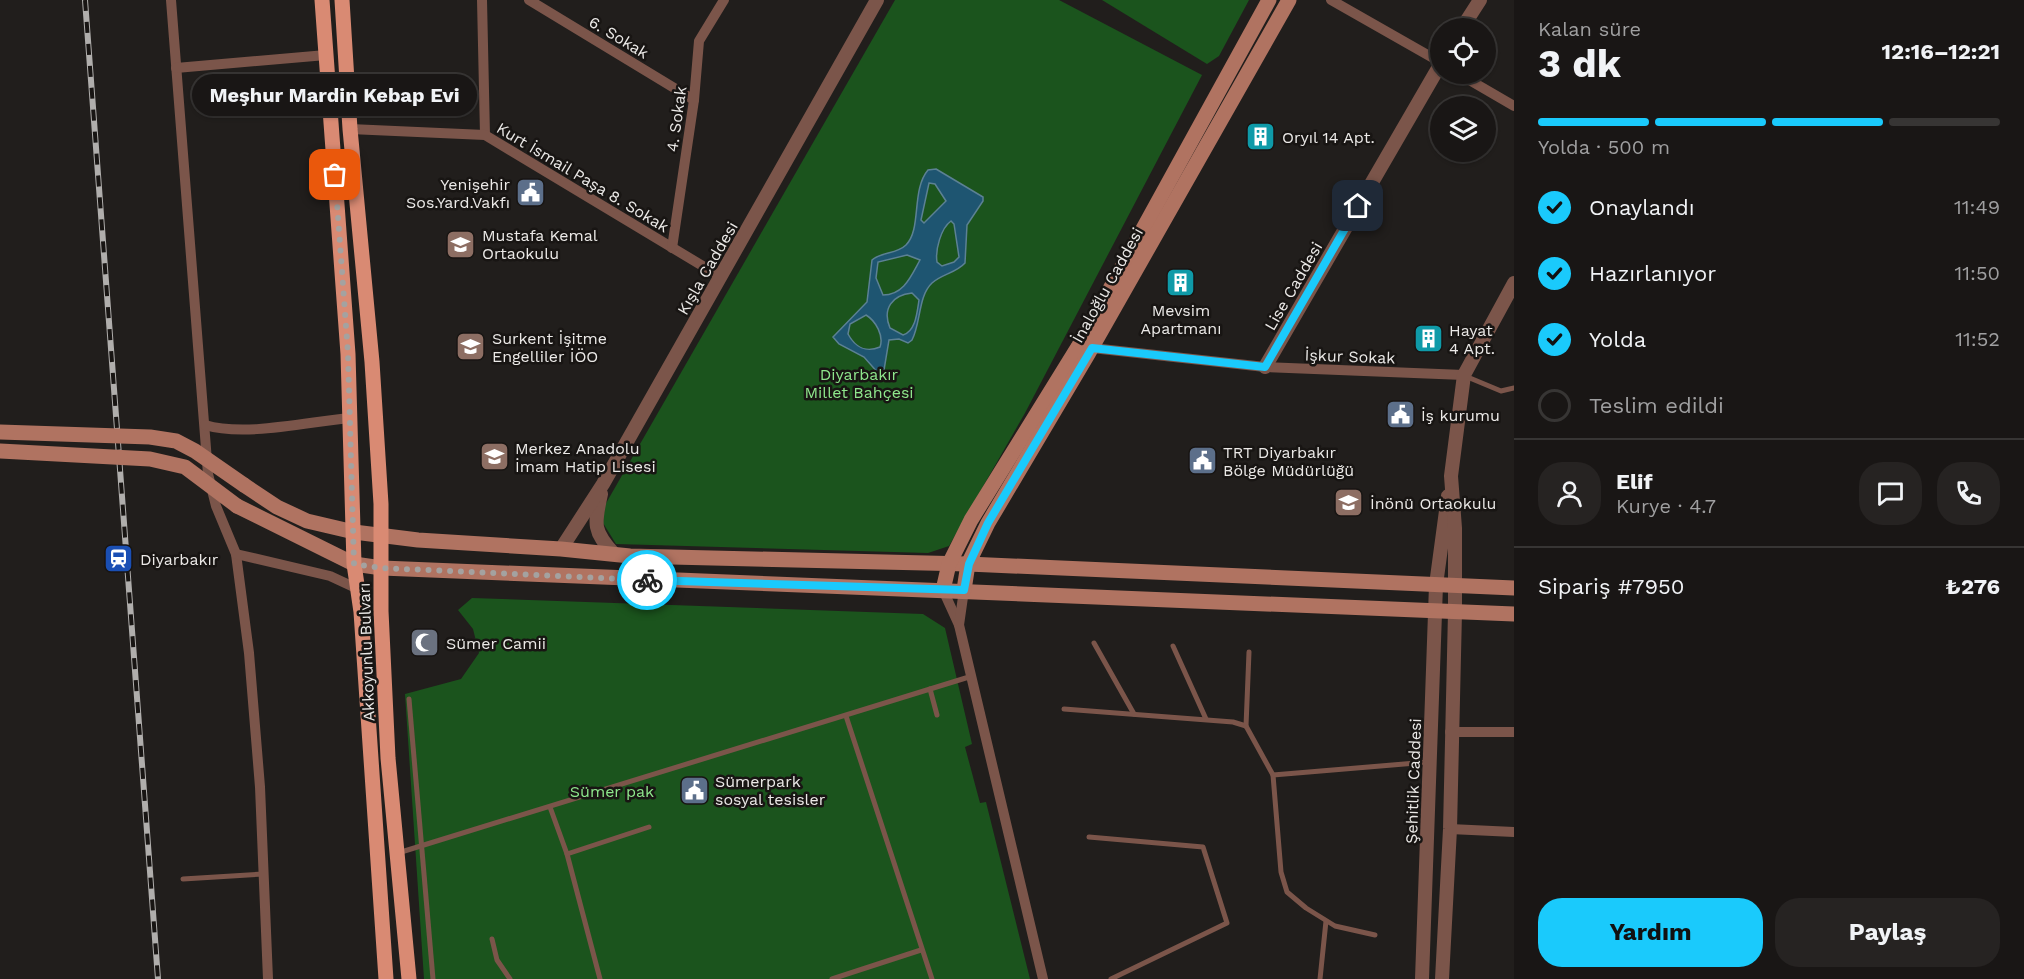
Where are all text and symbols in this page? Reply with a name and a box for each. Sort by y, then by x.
street label: 6. Sokak [585,12,652,63]
text: Kalan süre [1538,17,1641,41]
map controls [1430,18,1496,162]
button: locate [1430,18,1496,84]
text: 12:16–12:21 [1882,39,2000,64]
text: 3 dk [1538,41,1621,86]
callout: Meşhur Mardin Kebap Evi [192,73,478,115]
text: Meşhur Mardin Kebap Evi [209,83,460,107]
street label: 4. Sokak [662,85,691,153]
button: layers [1430,96,1496,162]
street label: Kurt İsmail Paşa 8. Sokak [493,118,672,236]
building icon: Oryıl 14 Apt. [1245,121,1277,153]
place label: Oryıl 14 Apt. [1282,128,1375,147]
text: Yolda · 500 m [1538,135,1670,159]
pin [309,149,360,200]
icon: bag [318,158,351,191]
place label: Yenişehir Sos.Yard.Vakfı [406,175,510,212]
public building icon: Yenişehir Sos.Yard.Vakfı [515,177,547,209]
pin [1332,180,1383,231]
icon: home [1341,189,1374,222]
icon: check [1538,191,1571,224]
text: Onaylandı [1589,195,1695,220]
text: 11:49 [1954,195,2000,219]
street label: Kışla Caddesi [673,218,742,318]
street label: İnaloğlu Caddesi [1068,224,1147,346]
place label: Mustafa Kemal Ortaokulu [482,226,598,263]
school or university icon: Mustafa Kemal Ortaokulu [445,228,477,260]
street label: Lise Caddesi [1260,239,1326,334]
icon: check [1538,257,1571,290]
text: Hazırlanıyor [1589,261,1716,286]
text: 11:50 [1954,261,2000,285]
building icon: Mevsim Apartmanı [1165,266,1197,298]
place label: Mevsim Apartmanı [1141,301,1221,338]
place label: Hayat 4 Apt. [1449,321,1495,358]
building icon: Hayat 4 Apt. [1412,323,1444,355]
icon: check [1538,323,1571,356]
text: Yolda [1589,327,1646,352]
text: 11:52 [1955,327,2000,351]
place label: Surkent İşitme Engelliler İÖO [492,329,607,366]
school or university icon: Surkent İşitme Engelliler İÖO [455,331,487,363]
street label: İşkur Sokak [1304,345,1396,368]
park label: Diyarbakır Millet Bahçesi [804,365,914,402]
text: Teslim edildi [1589,393,1724,418]
public building icon: İş kurumu [1384,399,1416,431]
place label: İş kurumu [1421,406,1500,425]
place label: Merkez Anadolu İmam Hatip Lisesi [515,439,656,476]
school or university icon: Merkez Anadolu İmam Hatip Lisesi [478,441,510,473]
place label: TRT Diyarbakır Bölge Müdürlüğü [1223,443,1354,480]
public building icon: TRT Diyarbakır Bölge Müdürlüğü [1186,445,1218,477]
button: person [1538,462,1601,525]
button: chat [1859,462,1922,525]
button: phone [1937,462,2000,525]
text: Elif [1616,469,1653,494]
school or university icon: İnönü Ortaokulu [1333,487,1365,519]
place label: İnönü Ortaokulu [1370,494,1496,513]
text: Kurye · 4.7 [1616,494,1716,518]
station icon: Diyarbakır [103,543,135,575]
place label: Diyarbakır [140,550,219,569]
courier [617,550,677,610]
icon: bike [631,564,664,597]
text: Sipariş #7950 [1538,574,1684,599]
text: ₺276 [1945,574,2000,599]
street label: Akkoyunlu Bulvarı [355,582,378,722]
mosque icon: Sümer Camii [409,627,441,659]
place label: Sümer Camii [446,634,546,653]
street label: Şehitlik Caddesi [1402,718,1425,844]
place label: Sümerpark sosyal tesisler [715,772,826,809]
public building icon: Sümerpark sosyal tesisler [678,774,710,806]
park label: Sümer pak [570,782,654,801]
button: Yardım [1538,898,1763,967]
button: Paylaş [1775,898,2000,967]

